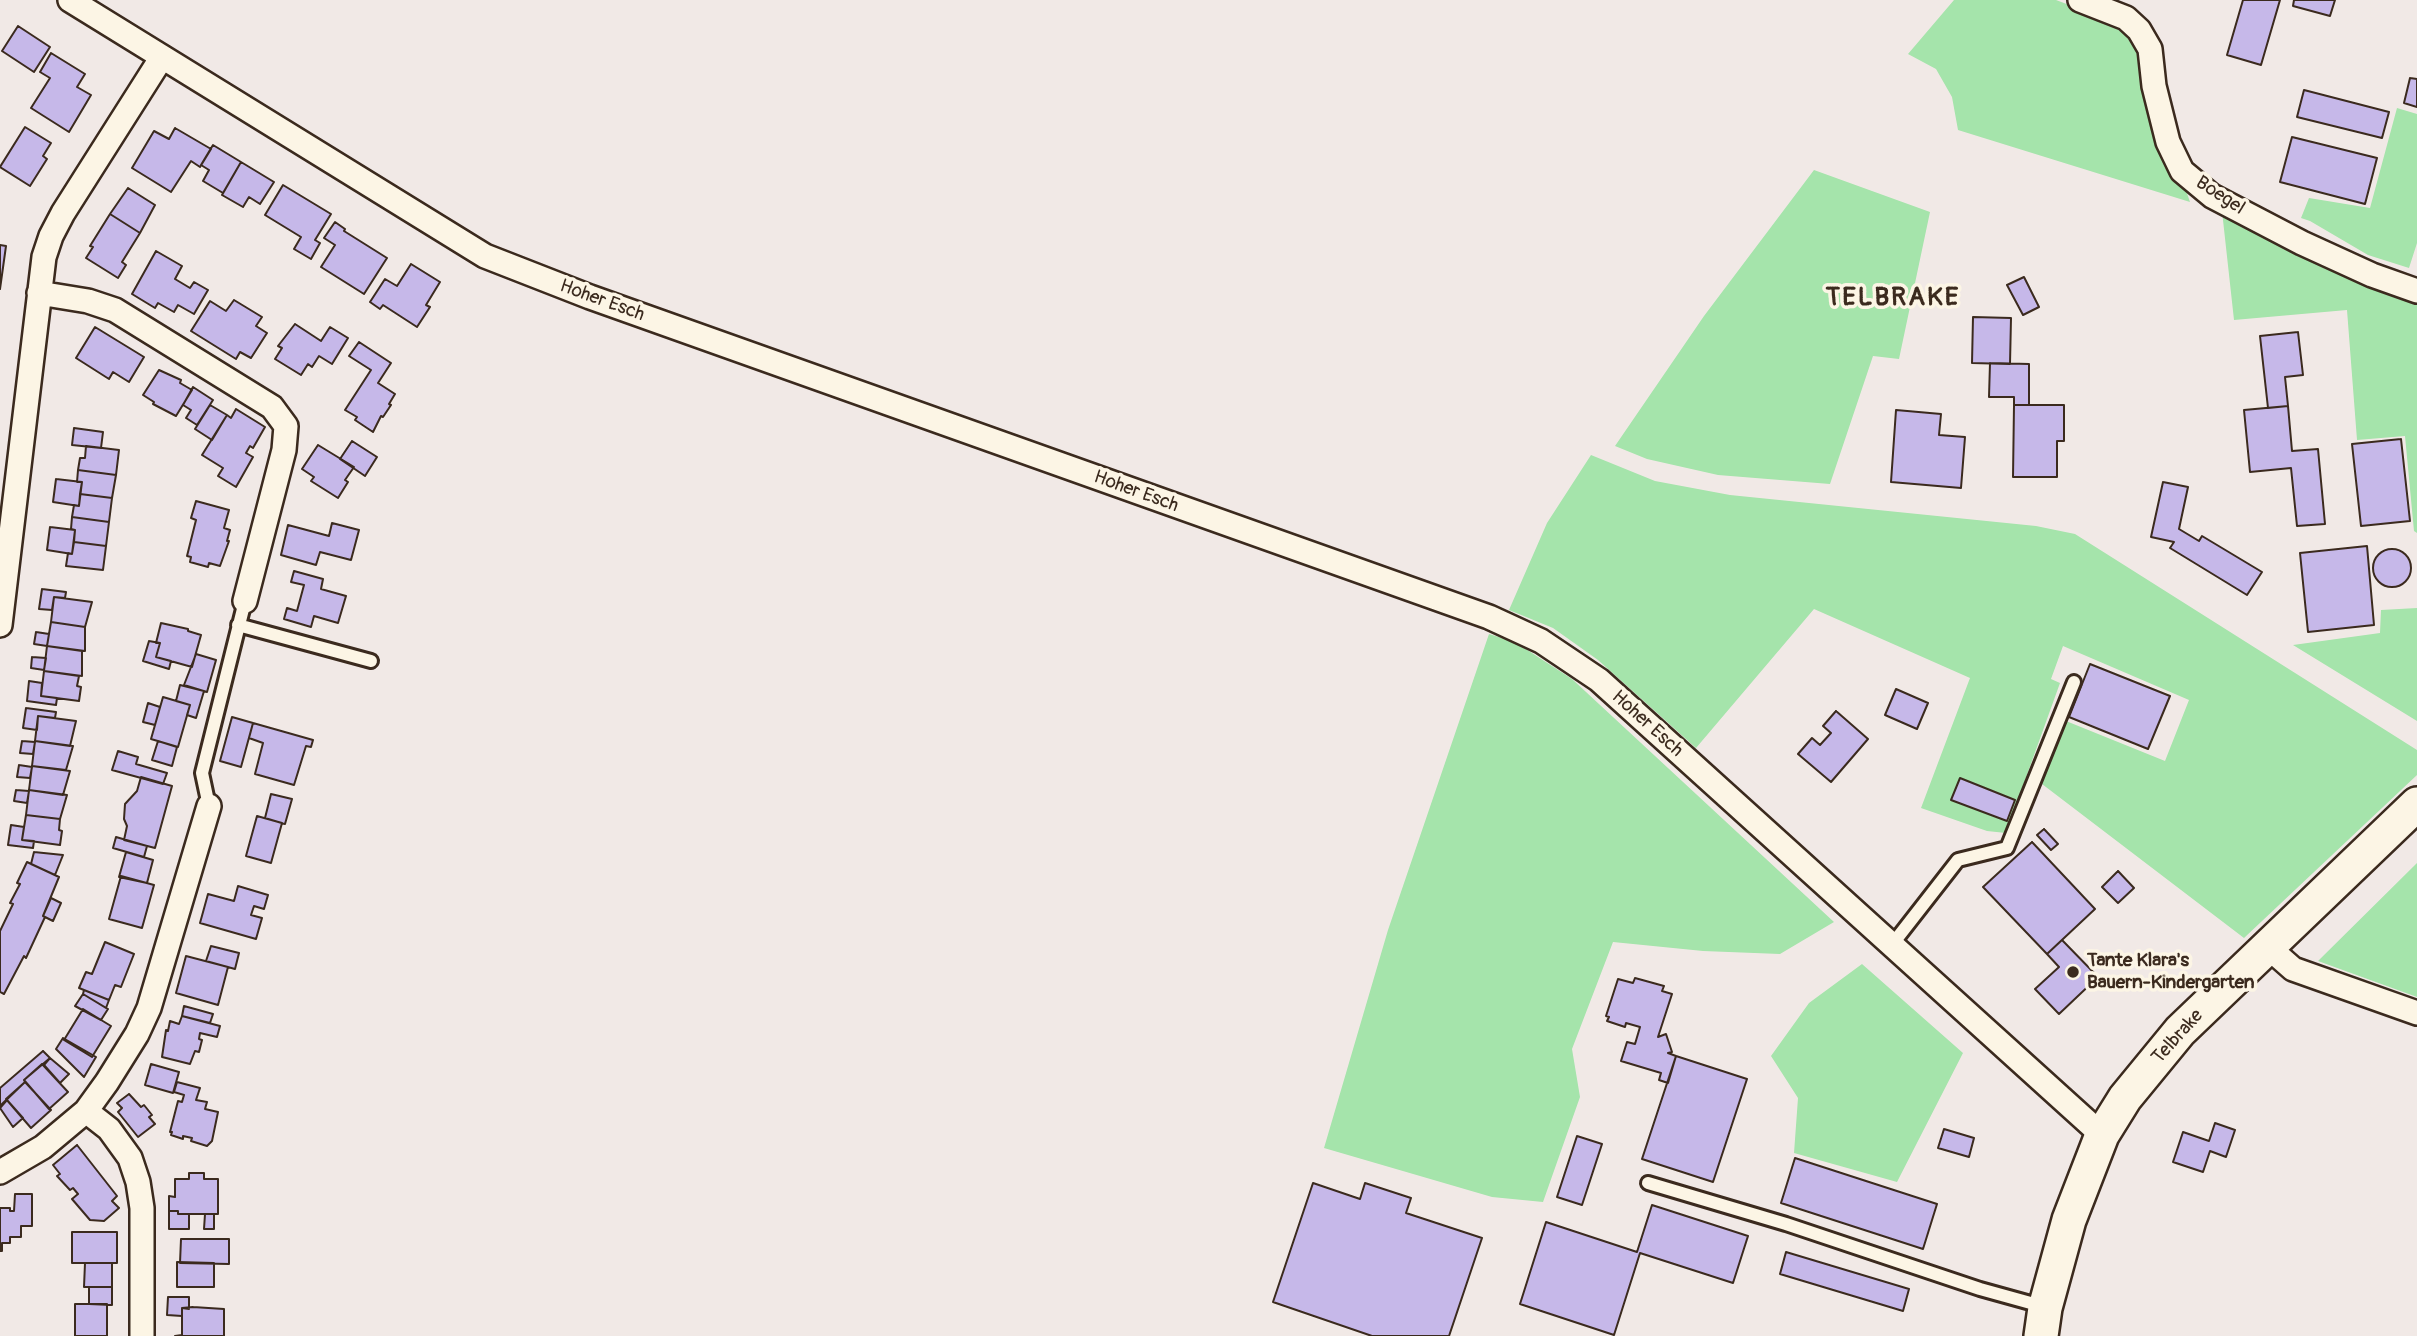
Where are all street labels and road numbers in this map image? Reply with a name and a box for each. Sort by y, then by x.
street label: Boegel [2191,172,2249,220]
street label: Hoher Esch [557,275,647,327]
street label: Hoher Esch [1091,466,1181,518]
street label: Hoher Esch [1607,686,1687,762]
street label: Telbrake [2148,1005,2208,1069]

